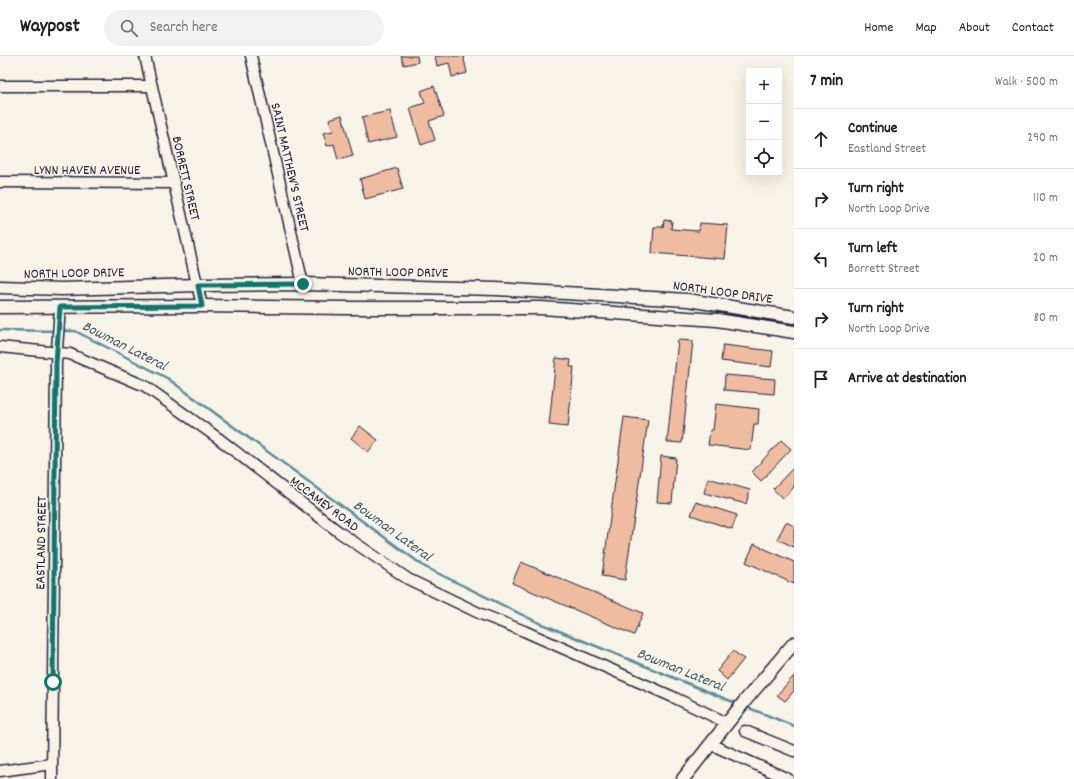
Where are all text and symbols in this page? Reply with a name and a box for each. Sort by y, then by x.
search box [104,10,384,46]
text: Waypost [20,14,80,41]
icon: search [118,17,140,39]
text: Search here [150,17,218,39]
text: Home [864,18,893,38]
text: Map [915,18,937,38]
text: About [959,18,990,38]
text: Contact [1012,18,1054,38]
map controls [746,68,782,176]
button: + [746,68,782,104]
text: 7 min [810,70,843,94]
text: Walk · 500 m [995,73,1058,92]
street label: SAINT MATTHEW'S STREET [265,101,314,234]
button: − [746,104,782,140]
text: Continue [848,118,897,140]
icon: ahead [810,128,832,150]
text: 290 m [1027,129,1058,148]
street label: BORRETT STREET [166,134,205,223]
button: locate [746,140,782,176]
text: Eastland Street [848,140,926,159]
street label: LYNN HAVEN AVENUE [34,161,141,181]
text: Turn right [848,178,904,200]
icon: right [810,188,832,210]
text: 110 m [1033,189,1058,208]
text: North Loop Drive [848,200,930,219]
text: Turn left [848,238,897,260]
icon: left [810,248,832,270]
text: 20 m [1033,249,1058,268]
text: Borrett Street [848,260,919,279]
street label: NORTH LOOP DRIVE [348,262,449,284]
street label: NORTH LOOP DRIVE [24,263,125,285]
route end [294,275,312,293]
street label: NORTH LOOP DRIVE [672,276,775,310]
text: Turn right [848,298,904,320]
icon: right [810,308,832,330]
text: 80 m [1034,309,1058,328]
water label: Bowman Lateral [78,316,172,378]
text: North Loop Drive [848,320,930,339]
icon: arrive [810,368,832,390]
text: Arrive at destination [848,368,966,390]
street label: MCCAMEY ROAD [285,472,363,537]
water label: Bowman Lateral [348,495,437,569]
street label: EASTLAND STREET [31,496,53,590]
water label: Bowman Lateral [633,643,729,699]
route start [44,673,62,691]

